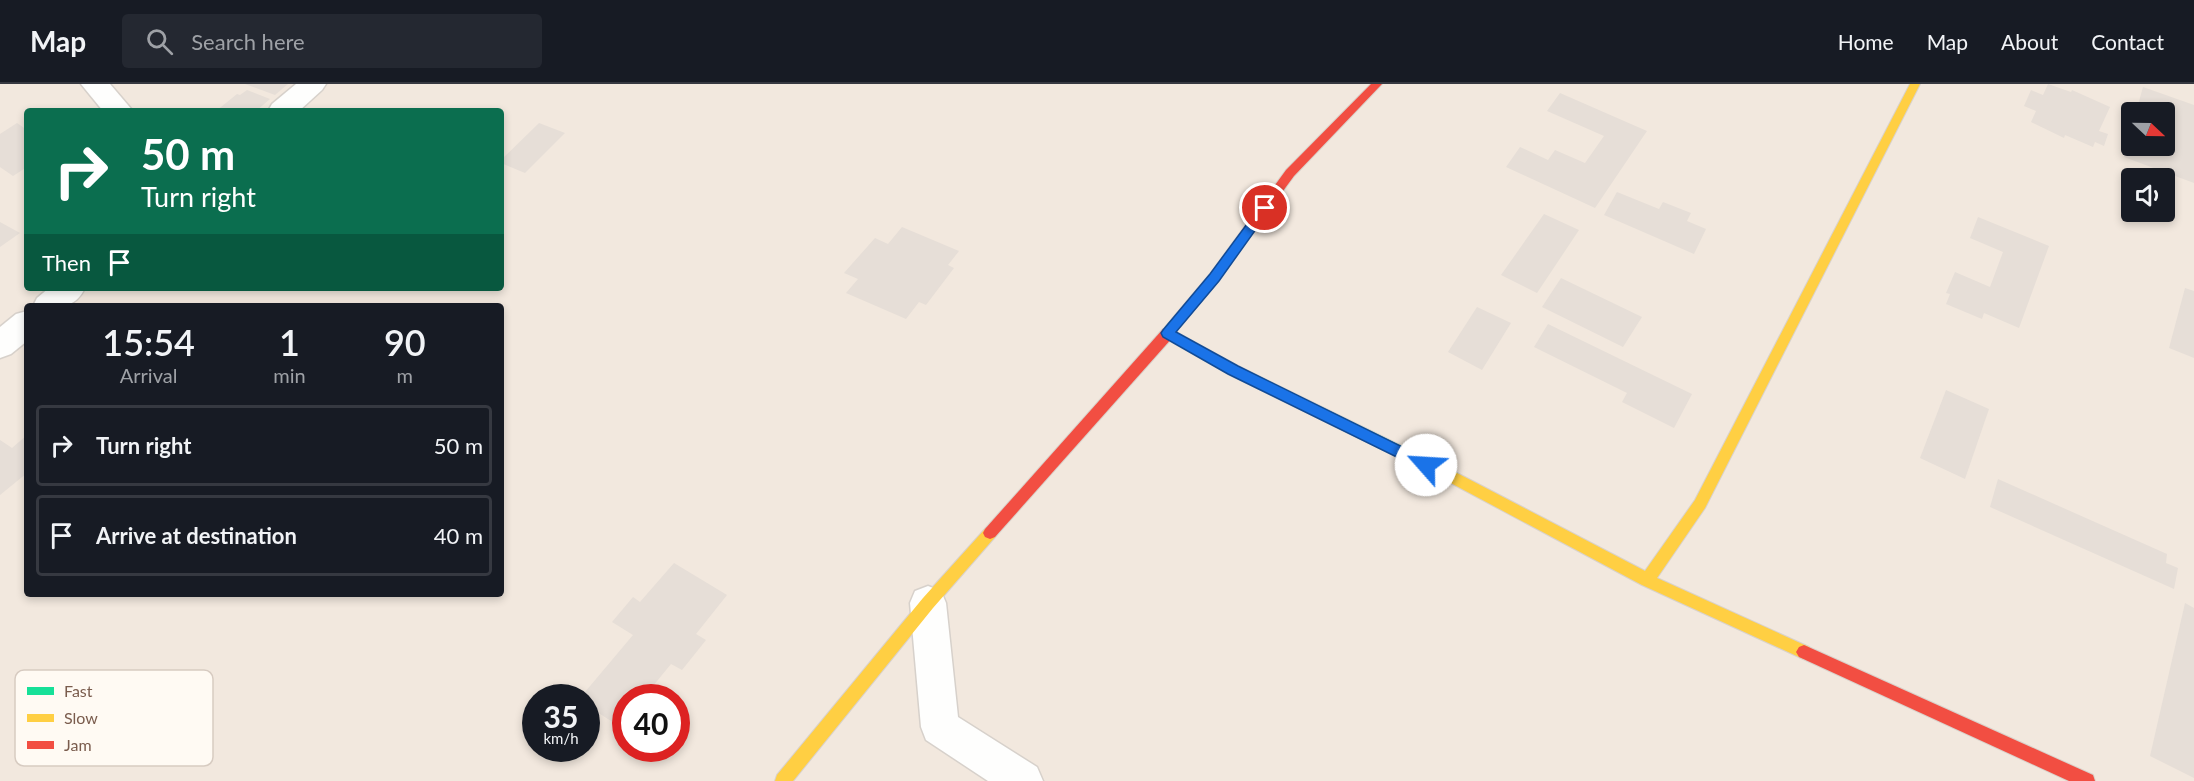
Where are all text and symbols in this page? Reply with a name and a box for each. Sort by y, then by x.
search box [122,14,542,68]
text: Map [30,24,86,58]
icon: search [143,25,176,58]
text: Search here [191,28,305,55]
text: Home [1838,29,1894,54]
text: Map [1927,29,1968,54]
text: About [2001,29,2058,54]
text: Contact [2091,29,2164,54]
north arrow [2121,102,2175,156]
map controls [2121,102,2175,222]
text: 50 m [141,129,235,179]
icon: right [42,132,120,210]
button: sound [2121,168,2175,222]
text: Turn right [141,180,256,213]
pin [1239,182,1290,233]
icon: arrive [1248,191,1281,224]
icon: arrive [103,246,136,279]
text: Then [42,249,91,276]
text: 15:54 [102,320,195,364]
text: 1 [279,320,300,364]
text: 90 [384,320,426,364]
text: Arrival [120,363,177,387]
text: min [273,363,306,387]
text: m [397,363,413,387]
icon: right [45,429,78,462]
text: Turn right [96,432,191,459]
text: 50 m [434,432,483,459]
position arrow [1394,433,1458,497]
icon: arrive [45,519,78,552]
text: Arrive at destination [96,522,297,549]
text: 40 m [434,522,483,549]
legend [15,670,213,766]
text: Fast [64,681,93,700]
speed limit sign: 40 [612,684,690,762]
text: 35 [544,698,578,734]
text: Slow [64,708,98,727]
text: km/h [543,729,579,747]
text: Jam [64,735,92,754]

